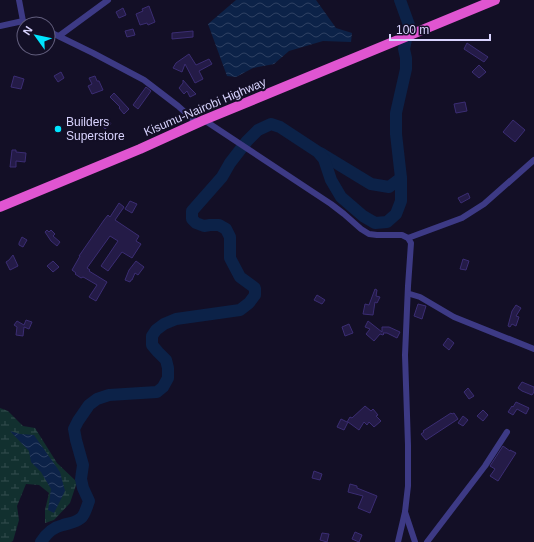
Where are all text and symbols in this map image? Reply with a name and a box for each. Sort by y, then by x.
north arrow [16,16,56,56]
scale bar [390,16,490,42]
text: 100 m [396,23,429,37]
text: N [20,24,35,37]
street label: Kisumu-Nairobi Highway [142,75,268,139]
place label: Builders Superstore [66,115,125,143]
marker: Builders Superstore [53,124,63,134]

